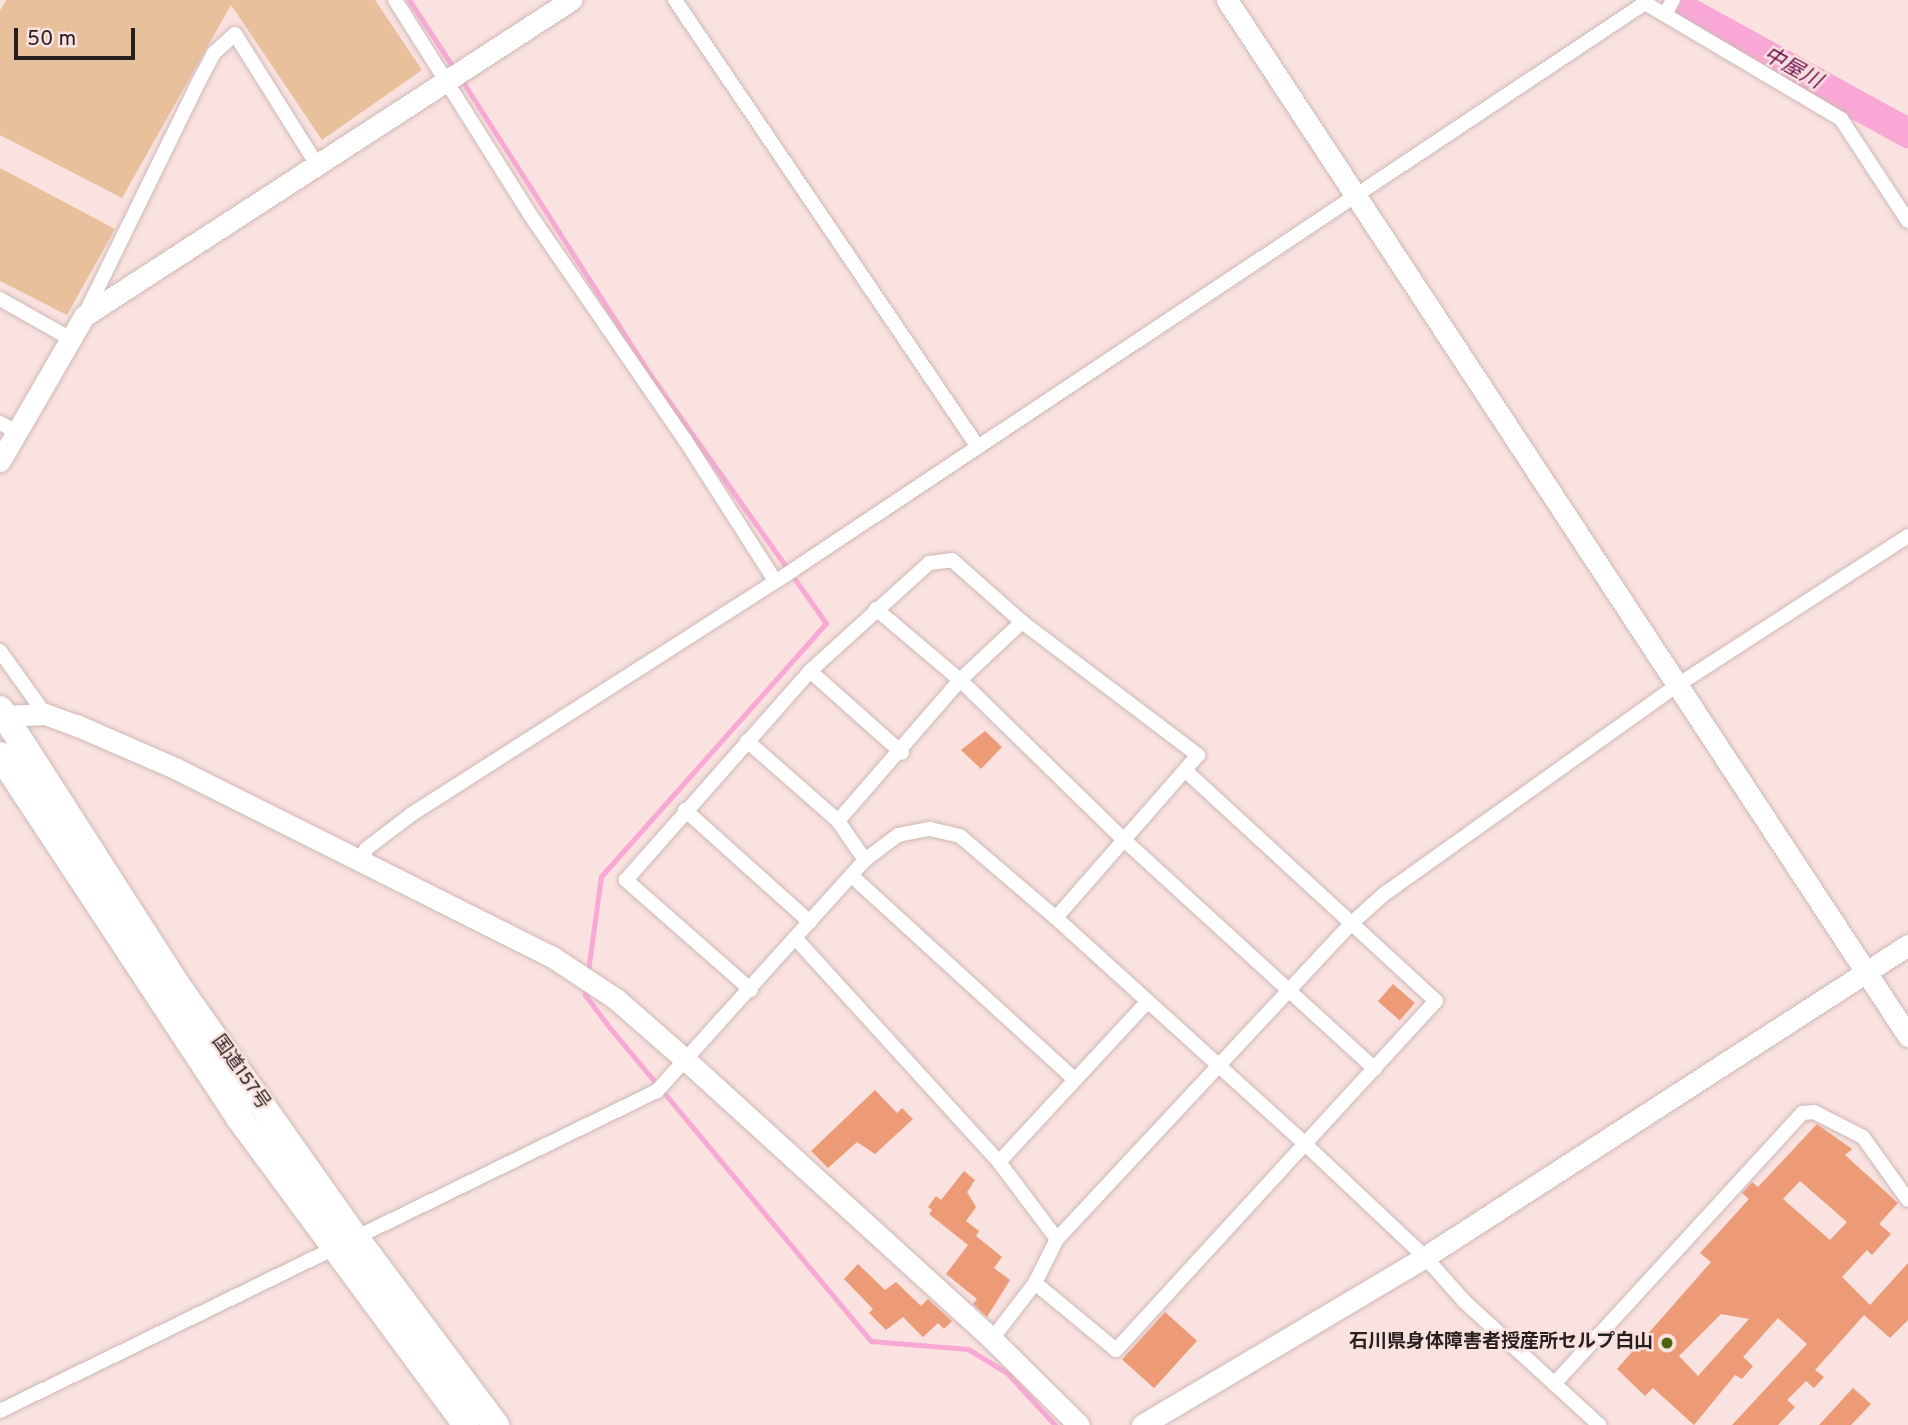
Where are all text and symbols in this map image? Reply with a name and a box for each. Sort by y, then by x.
scale bar [18,14,138,58]
text: 50 m [27,26,76,53]
water label: 中屋川 [1758,43,1826,95]
street label: 国道157号 [206,1031,274,1115]
place label: 石川県身体障害者授産所セルプ白山 [1349,1332,1653,1354]
marker: 石川県身体障害者授産所セルプ白山 [1659,1335,1675,1351]

